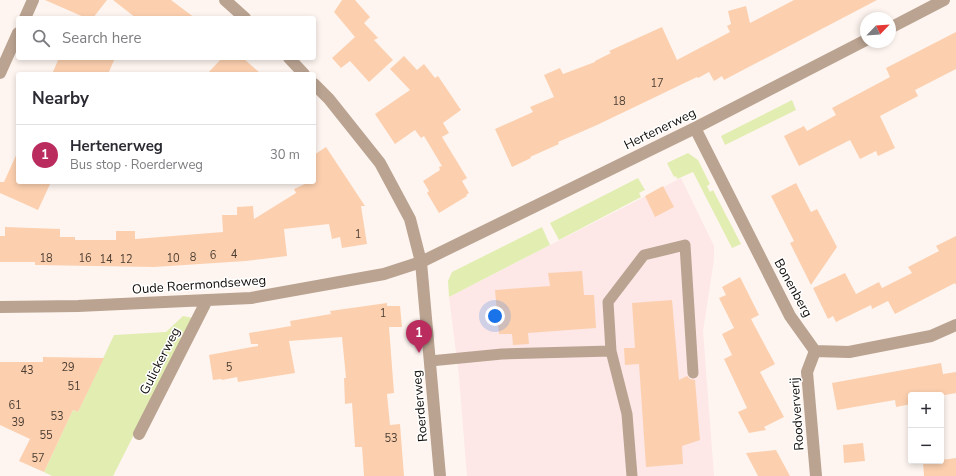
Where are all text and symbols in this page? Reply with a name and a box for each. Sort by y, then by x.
north arrow [860,12,896,48]
search box [16,16,316,60]
icon: search [30,27,52,49]
text: Search here [62,28,142,48]
house number: 17 [650,76,664,91]
text: Nearby [32,87,89,110]
house number: 18 [612,94,626,109]
street label: Hertenerweg [621,104,699,154]
text: Hertenerweg [70,136,163,156]
text: 1 [41,146,49,164]
text: 30 m [270,146,300,164]
text: Bus stop · Roerderweg [70,156,203,174]
house number: 1 [355,227,361,242]
house number: 4 [231,247,238,262]
house number: 6 [210,248,217,263]
house number: 8 [190,250,197,265]
house number: 18 [39,251,53,266]
house number: 16 [78,251,92,266]
house number: 10 [166,251,180,266]
house number: 14 [99,252,113,267]
house number: 12 [119,252,133,267]
street label: Bonenberg [770,255,816,321]
street label: Oude Roermondseweg [131,271,267,299]
house number: 1 [380,306,386,321]
your location [485,306,505,326]
pin: 1 [406,320,432,353]
street label: Gulickerweg [135,324,185,398]
house number: 29 [61,360,75,375]
house number: 5 [226,360,233,375]
house number: 43 [20,363,34,378]
street label: Roerderweg [408,369,432,443]
street label: Roodververij [785,377,809,451]
house number: 51 [67,379,81,394]
map controls [908,392,944,464]
button: + [908,392,944,428]
house number: 61 [8,398,22,413]
house number: 53 [50,409,64,424]
house number: 39 [11,415,25,430]
house number: 55 [39,428,53,443]
button: − [908,428,944,464]
house number: 53 [384,431,398,446]
house number: 57 [31,451,45,466]

